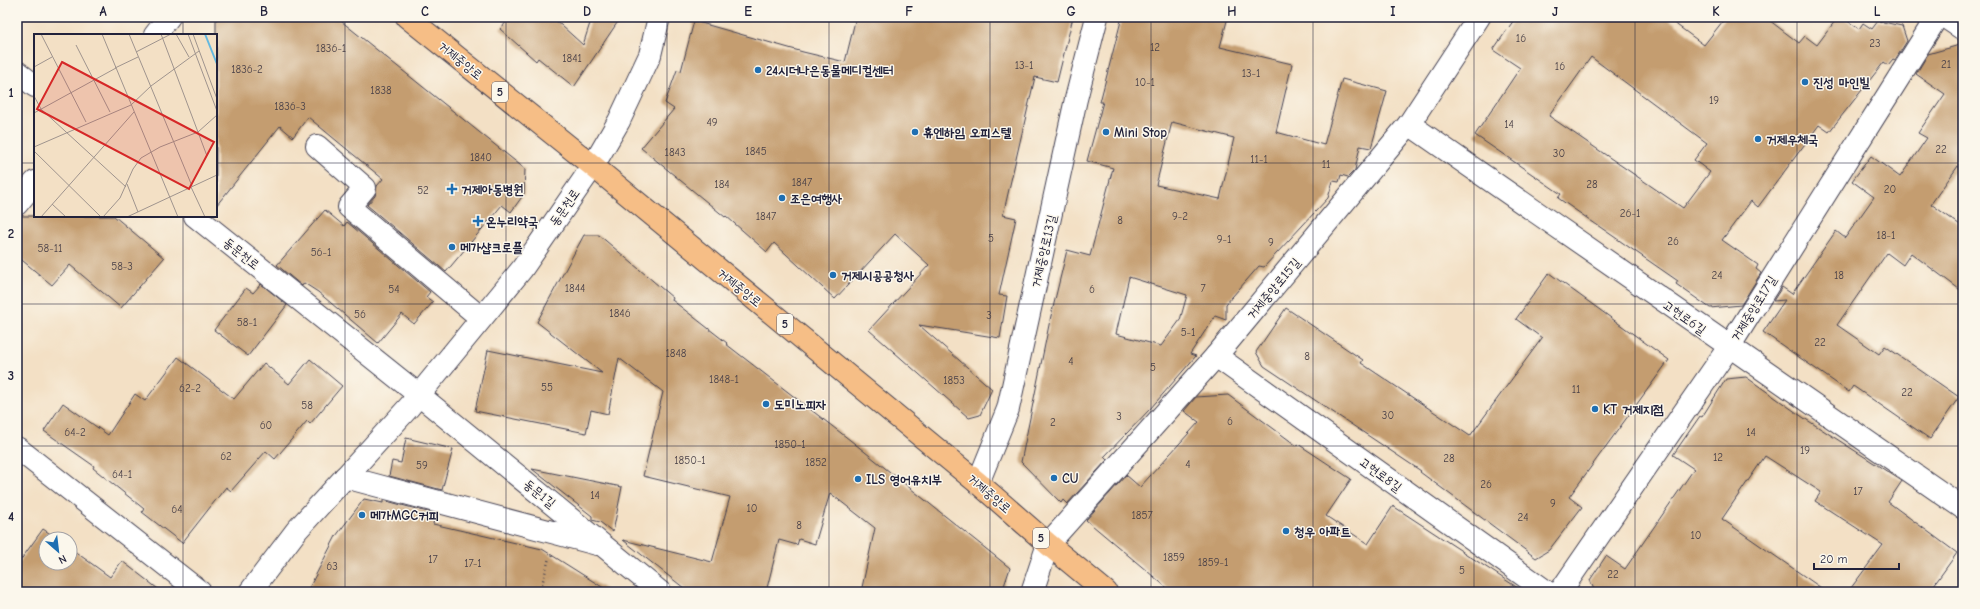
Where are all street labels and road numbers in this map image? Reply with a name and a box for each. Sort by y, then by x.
street label: 거제중앙로 [436,38,486,83]
road number: 5 [492,82,508,102]
street label: 동문천로 [546,186,583,229]
street label: 거제중앙로13길 [1028,213,1059,289]
street label: 동문천로 [221,234,263,272]
street label: 거제중앙로15길 [1244,255,1303,322]
street label: 거제중앙로 [715,265,765,310]
street label: 거제중앙로17길 [1727,273,1779,344]
street label: 고현로6길 [1660,297,1709,338]
road number: 5 [777,314,793,334]
street label: 고현로8길 [1357,454,1405,495]
street label: 거제중앙로 [965,471,1014,516]
street label: 동문1길 [521,476,559,511]
road number: 5 [1033,528,1049,548]

